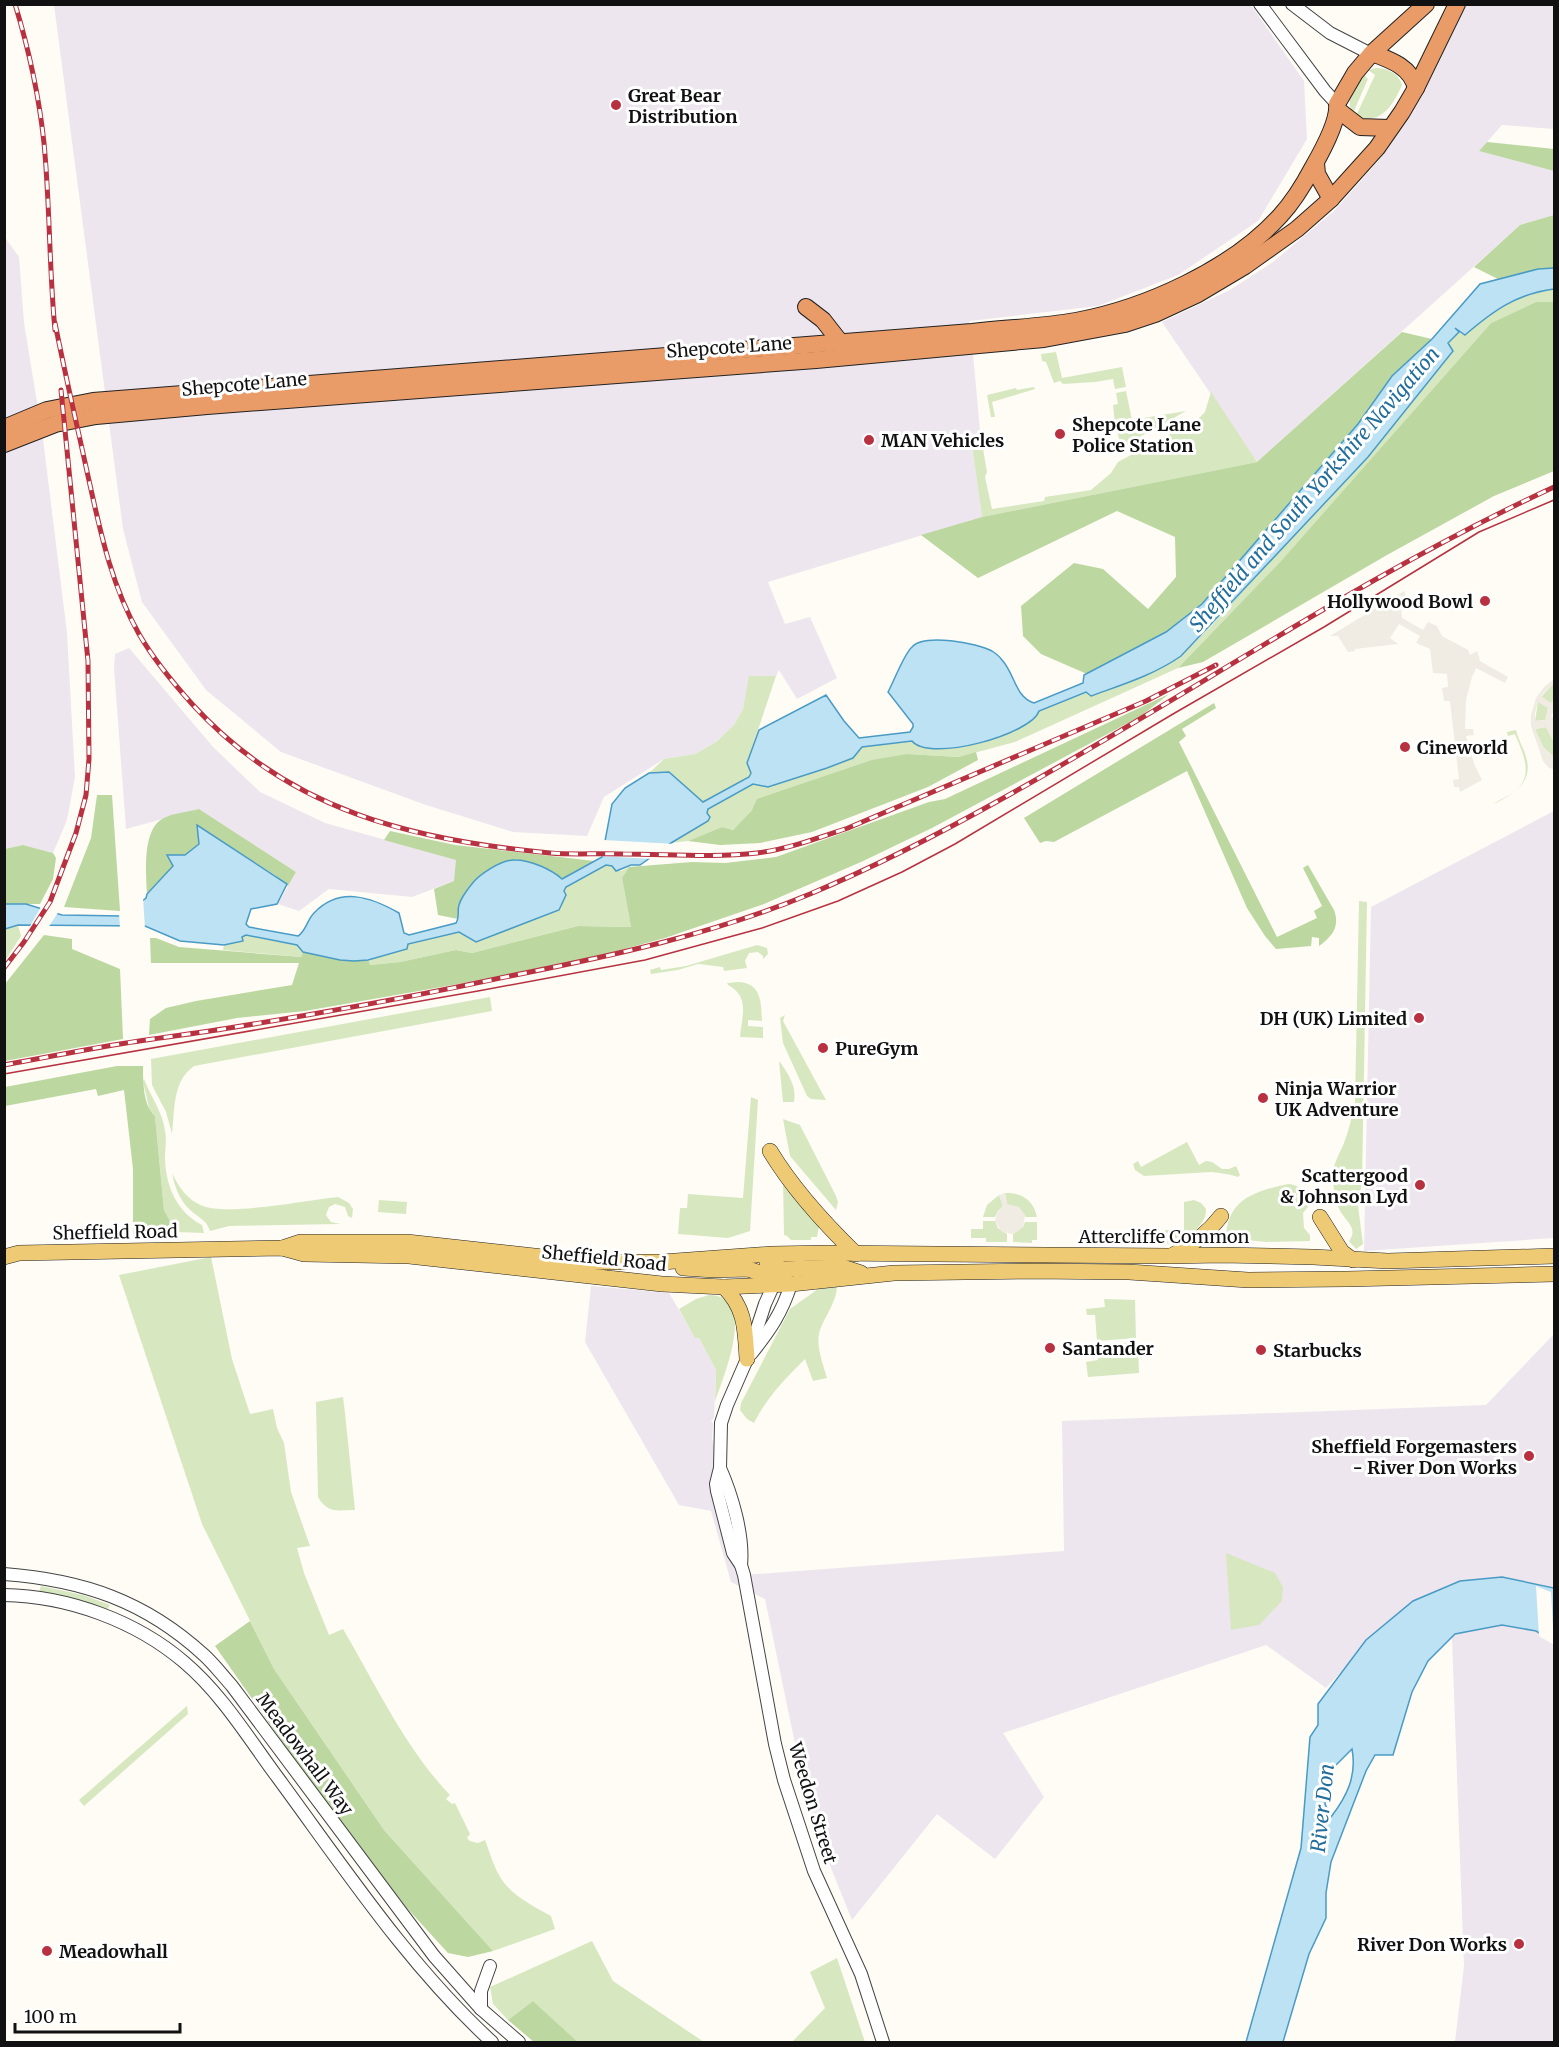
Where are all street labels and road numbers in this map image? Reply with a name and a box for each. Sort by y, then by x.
street label: Shepcote Lane [665,331,793,363]
street label: Shepcote Lane [180,367,308,401]
street label: Sheffield Road [52,1219,178,1245]
street label: Attercliffe Common [1078,1225,1250,1248]
street label: Sheffield Road [540,1240,668,1276]
street label: Meadowhall Way [251,1688,359,1820]
street label: Weedon Street [783,1739,842,1866]

